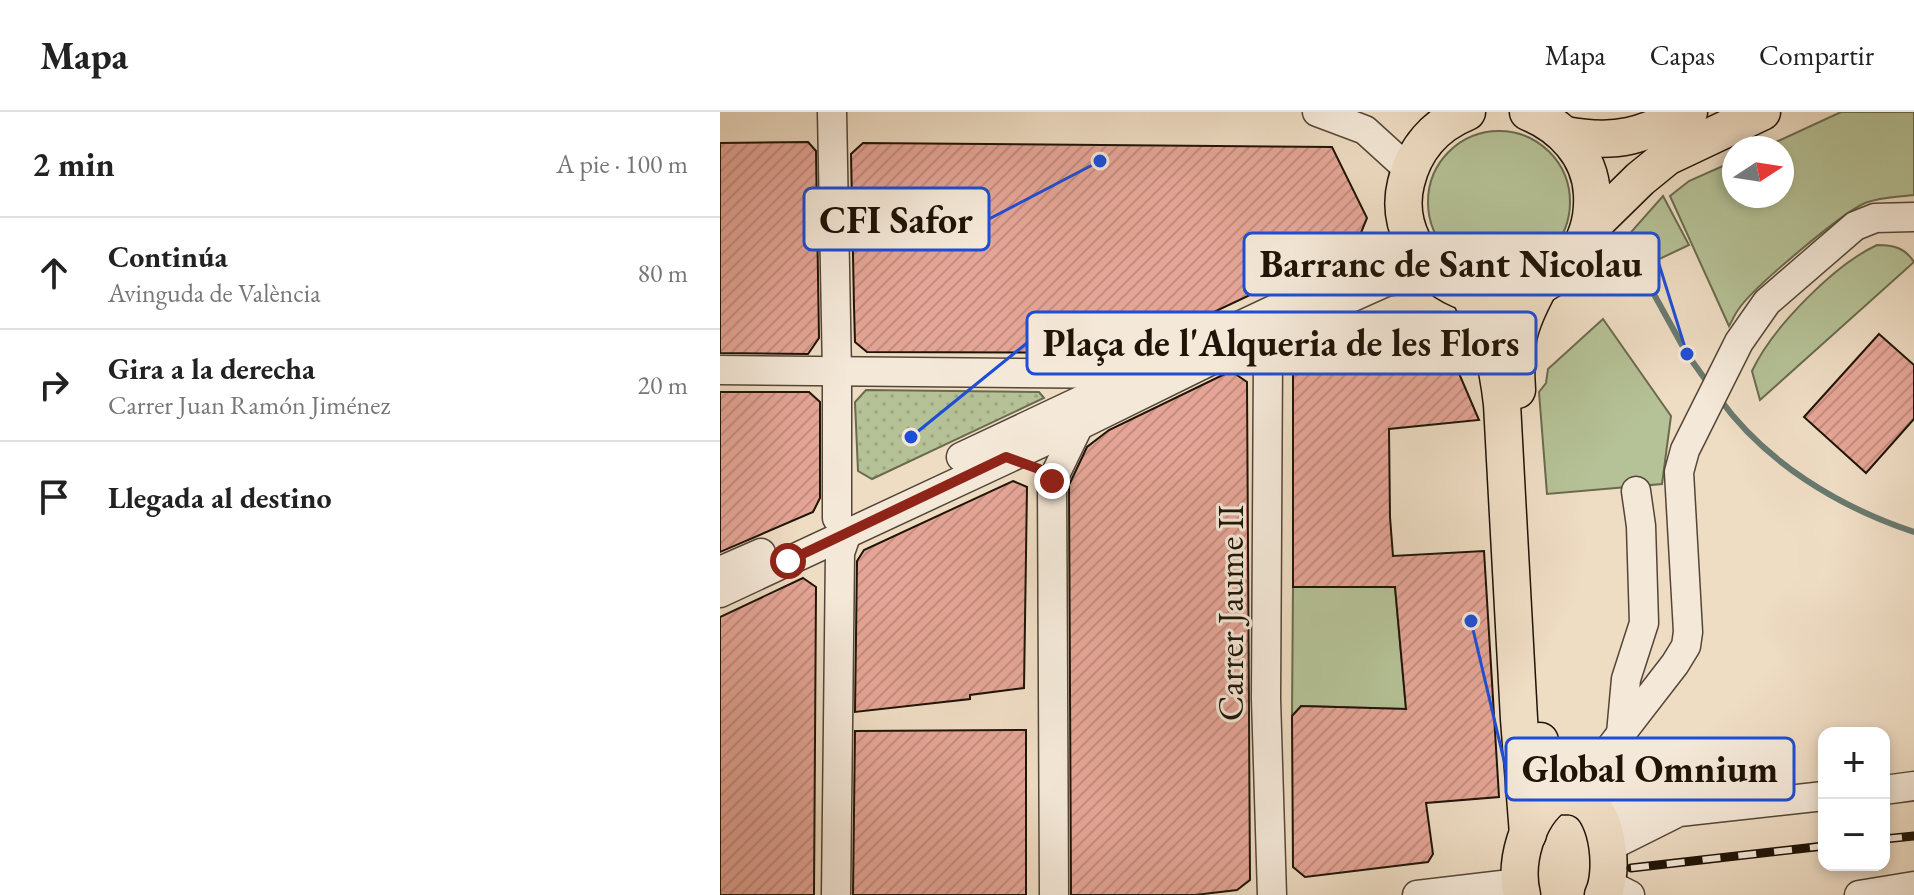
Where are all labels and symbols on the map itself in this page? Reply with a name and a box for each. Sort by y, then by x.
north arrow [1722,136,1794,208]
callout: CFI Safor [804,188,989,250]
text: CFI Safor [819,195,973,244]
callout: Barranc de Sant Nicolau [1244,233,1659,295]
text: Barranc de Sant Nicolau [1259,239,1643,288]
callout: Plaça de l'Alqueria de les Flors [1027,312,1536,374]
text: Plaça de l'Alqueria de les Flors [1042,318,1520,367]
route end [1034,463,1070,499]
street label: Carrer Jaume II [1207,505,1254,721]
route start [770,543,806,579]
callout: Global Omnium [1506,738,1794,800]
text: Global Omnium [1522,744,1779,793]

